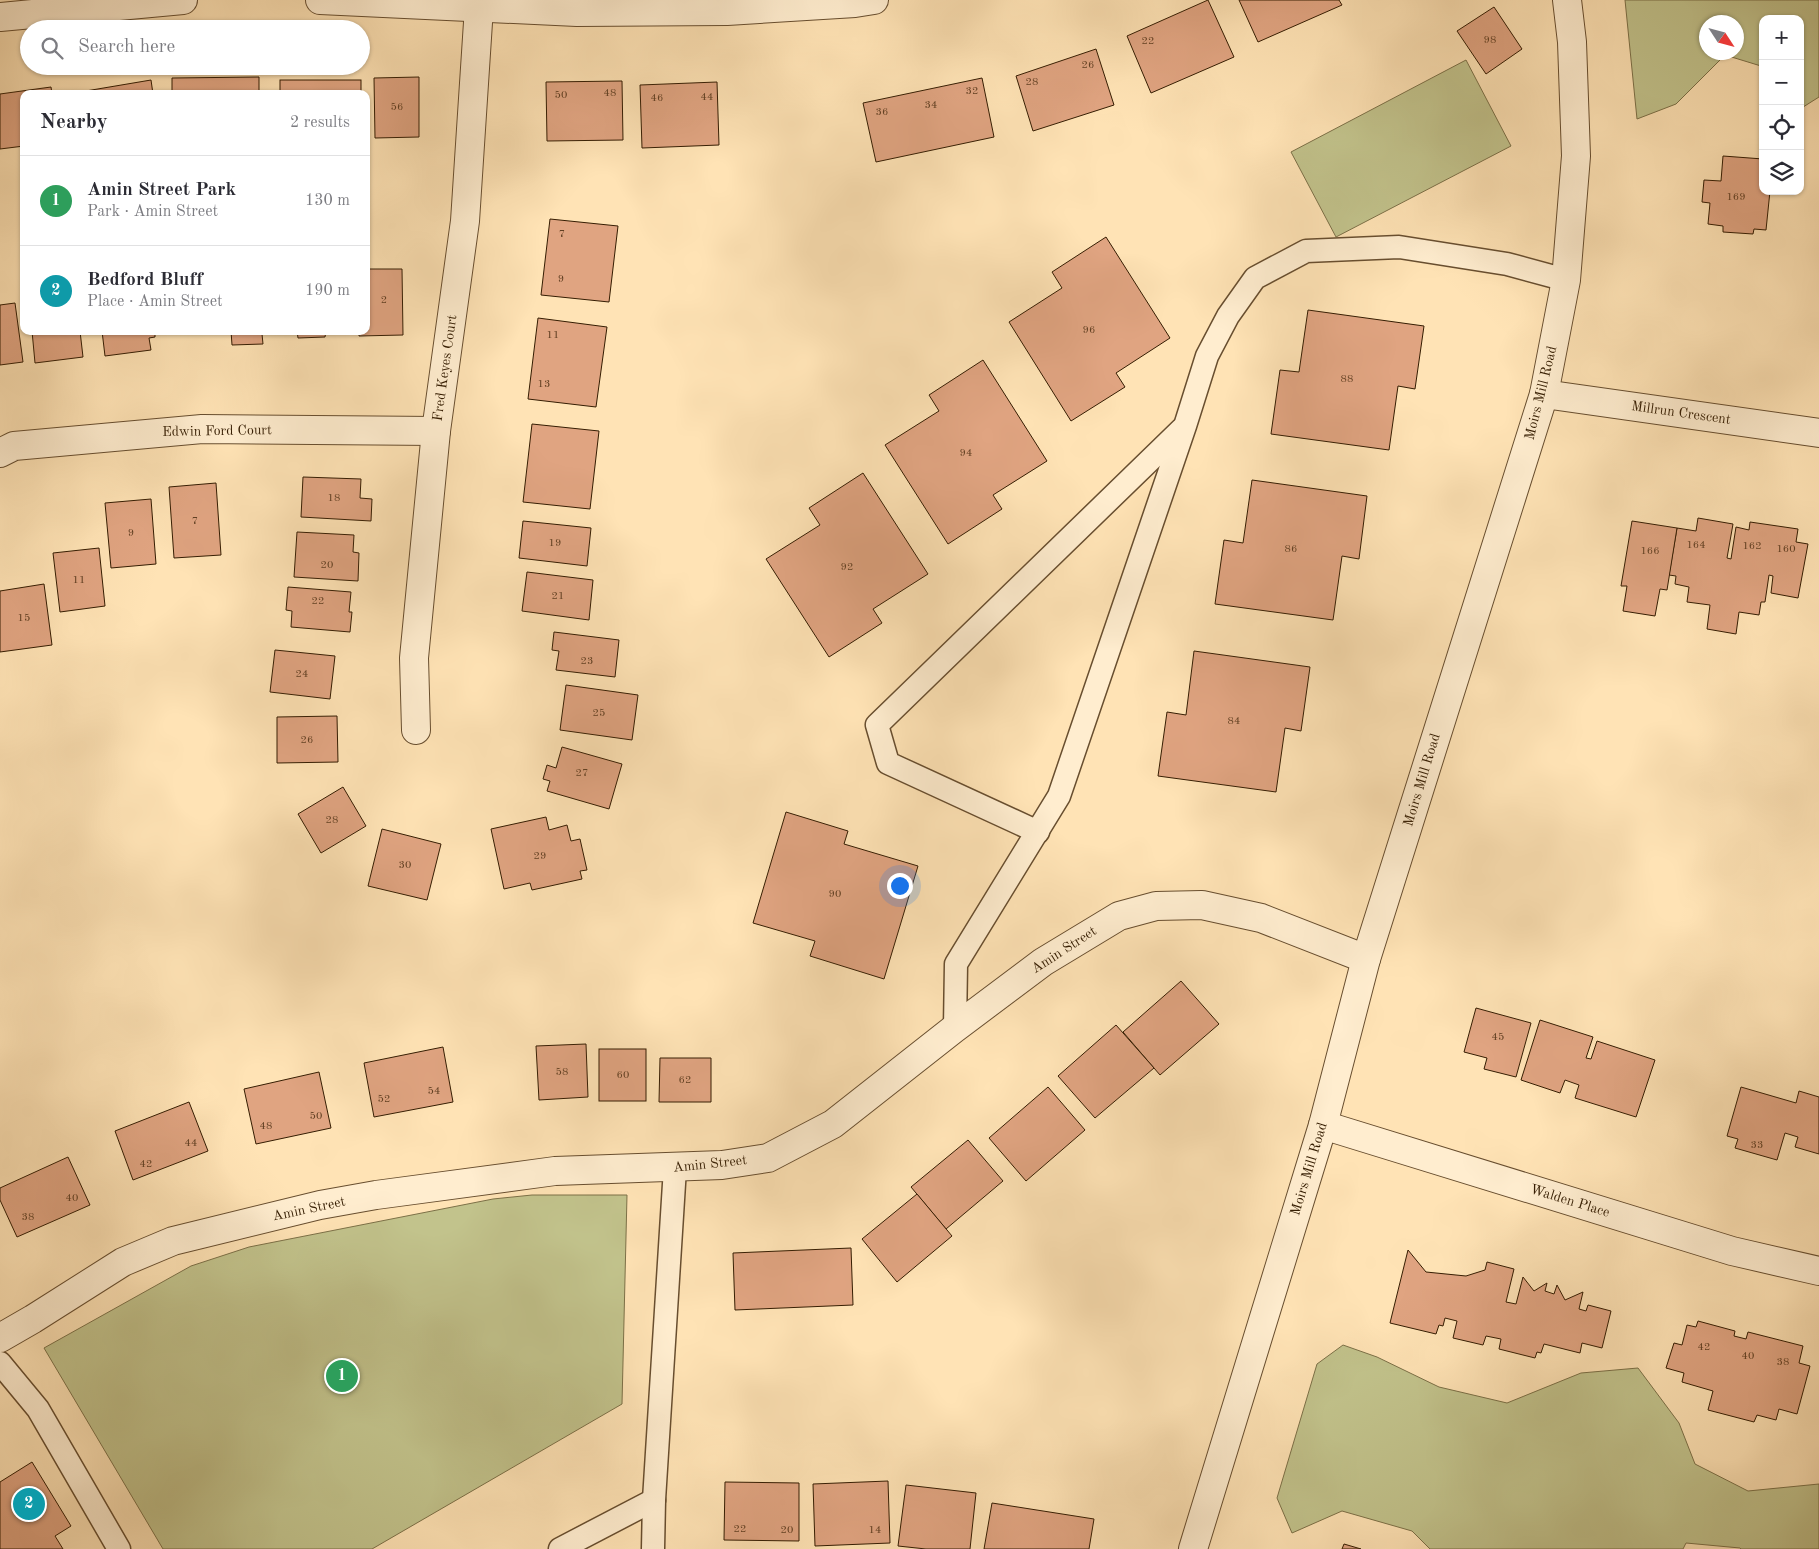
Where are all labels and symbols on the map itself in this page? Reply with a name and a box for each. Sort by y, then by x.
north arrow [1699,15,1744,60]
house number: 98 [1484,35,1496,46]
house number: 22 [1142,36,1154,47]
house number: 26 [1082,60,1094,71]
house number: 28 [1026,77,1038,88]
house number: 32 [966,86,978,97]
house number: 48 [604,88,616,99]
house number: 50 [555,90,567,101]
house number: 44 [701,92,713,103]
house number: 46 [651,93,663,104]
house number: 34 [925,100,937,111]
house number: 56 [391,102,403,113]
house number: 36 [876,107,888,118]
house number: 169 [1726,192,1746,203]
house number: 7 [559,229,565,240]
house number: 9 [558,274,564,285]
house number: 2 [381,295,387,306]
street label: Fred Keyes Court [431,314,459,422]
house number: 96 [1083,325,1095,336]
house number: 11 [547,330,559,341]
street label: Moirs Mill Road [1523,345,1559,441]
house number: 88 [1341,374,1353,385]
house number: 13 [538,379,550,390]
street label: Millrun Crescent [1630,399,1732,427]
street label: Edwin Ford Court [162,423,272,439]
house number: 94 [960,448,972,459]
house number: 18 [328,493,340,504]
house number: 7 [192,516,198,527]
house number: 9 [128,528,134,539]
house number: 19 [549,538,561,549]
house number: 164 [1686,540,1706,551]
house number: 162 [1742,541,1762,552]
house number: 86 [1285,544,1297,555]
house number: 160 [1776,544,1796,555]
house number: 166 [1640,546,1660,557]
house number: 20 [321,560,333,571]
house number: 92 [841,562,853,573]
house number: 11 [73,575,85,586]
house number: 21 [552,591,564,602]
house number: 22 [312,596,324,607]
house number: 15 [18,613,30,624]
house number: 23 [581,656,593,667]
house number: 24 [296,669,308,680]
house number: 25 [593,708,605,719]
house number: 84 [1228,716,1240,727]
street label: Moirs Mill Road [1401,732,1443,828]
house number: 26 [301,735,313,746]
house number: 27 [576,768,588,779]
house number: 28 [326,815,338,826]
house number: 29 [534,851,546,862]
house number: 30 [399,860,411,871]
your location [887,873,913,899]
house number: 90 [829,889,841,900]
street label: Amin Street [1029,924,1099,976]
house number: 45 [1492,1032,1504,1043]
house number: 58 [556,1067,568,1078]
house number: 60 [617,1070,629,1081]
house number: 62 [679,1075,691,1086]
house number: 54 [428,1086,440,1097]
house number: 52 [378,1094,390,1105]
house number: 50 [310,1111,322,1122]
house number: 48 [260,1121,272,1132]
street label: Moirs Mill Road [1288,1121,1330,1217]
house number: 44 [185,1138,197,1149]
house number: 33 [1751,1140,1763,1151]
street label: Amin Street [672,1153,748,1175]
house number: 42 [140,1159,152,1170]
street label: Walden Place [1528,1182,1612,1220]
house number: 40 [66,1193,78,1204]
street label: Amin Street [271,1194,347,1224]
house number: 38 [22,1212,34,1223]
house number: 42 [1698,1342,1710,1353]
house number: 40 [1742,1351,1754,1362]
pin: 1 [326,1357,358,1395]
house number: 38 [1777,1357,1789,1368]
pin: 2 [13,1485,45,1523]
house number: 22 [734,1524,746,1535]
house number: 20 [781,1525,793,1536]
house number: 14 [869,1525,881,1536]

